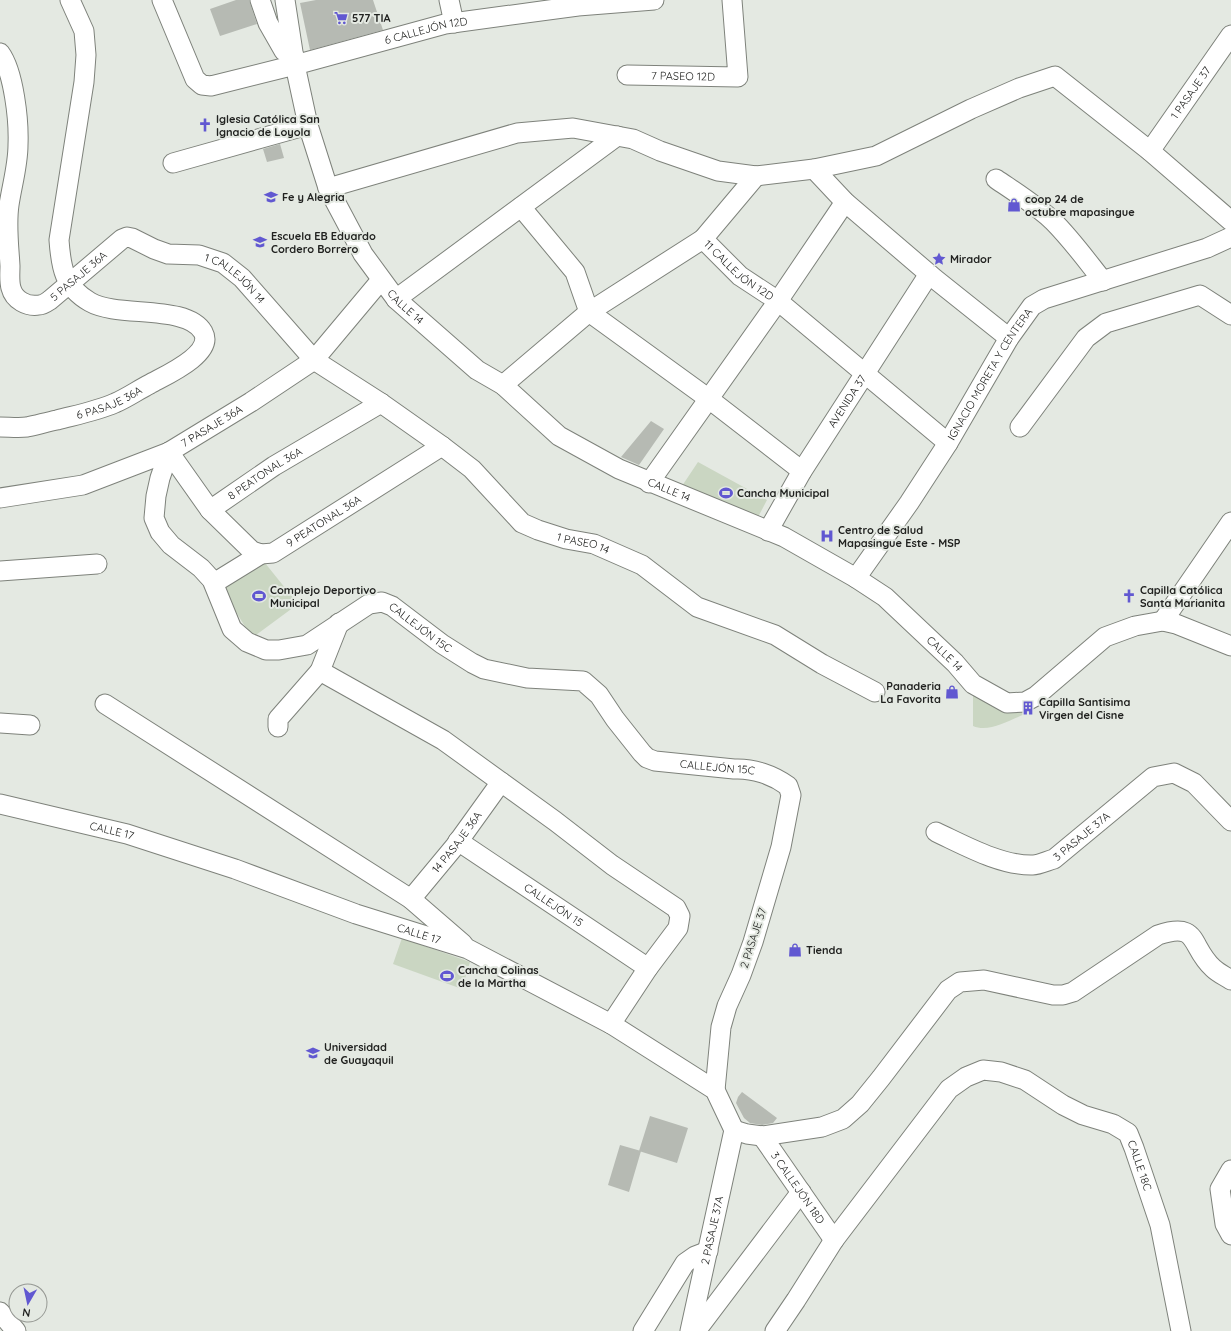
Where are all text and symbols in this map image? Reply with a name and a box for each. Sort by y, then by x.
supermarket icon: 577 TIA [333,10,349,26]
place label: 577 TIA [352,11,390,25]
street label: 6 CALLEJÓN 12D [383,14,468,47]
street label: 1 PASAJE 37 [1168,64,1214,122]
street label: 7 PASEO 12D [651,68,715,84]
place label: Iglesia Católica San Ignacio de Loyola [216,112,320,139]
church icon: Iglesia Católica San Ignacio de Loyola [197,117,213,133]
school or university icon: Fe y Alegria [263,189,279,205]
place label: Fe y Alegria [282,190,345,204]
place label: coop 24 de octubre mapasingue [1025,192,1135,219]
shop icon: coop 24 de octubre mapasingue [1006,197,1022,213]
place label: Escuela EB Eduardo Cordero Borrero [271,229,376,256]
school or university icon: Escuela EB Eduardo Cordero Borrero [252,234,268,250]
street label: 11 CALLEJÓN 12D [701,237,777,303]
street label: 5 PASAJE 36A [47,248,110,304]
street label: 1 CALLEJÓN 14 [203,250,268,307]
place icon: Mirador [931,251,947,267]
place label: Mirador [950,252,992,266]
street label: CALLE 14 [384,287,427,327]
street label: IGNACIO MORETA Y CENTERA [944,305,1035,443]
street label: AVENIDA 37 [825,372,869,430]
street label: 6 PASAJE 36A [75,383,145,422]
street label: 7 PASAJE 36A [178,402,245,450]
street label: 8 PEATONAL 36A [225,444,305,503]
street label: CALLE 14 [646,475,693,505]
sports icon: Cancha Municipal [718,485,734,501]
place label: Cancha Municipal [737,486,829,500]
street label: 9 PEATONAL 36A [283,492,364,550]
place label: Centro de Salud Mapasingue Este - MSP [838,523,961,550]
hospital icon: Centro de Salud Mapasingue Este - MSP [819,528,835,544]
street label: 1 PASEO 14 [555,529,612,557]
place label: Complejo Deportivo Municipal [270,583,376,610]
place label: Capilla Católica Santa Marianita [1140,583,1225,610]
sports icon: Complejo Deportivo Municipal [251,588,267,604]
church icon: Capilla Católica Santa Marianita [1121,588,1137,604]
street label: CALLEJÓN 15C [386,599,454,655]
street label: CALLE 14 [924,633,966,674]
place label: Panaderia La Favorita [880,679,941,706]
shop icon: Panaderia La Favorita [944,684,960,700]
place label: Capilla Santisima Virgen del Cisne [1039,695,1130,722]
building icon: Capilla Santisima Virgen del Cisne [1020,700,1036,716]
street label: CALLEJÓN 15C [679,757,756,778]
street label: 14 PASAJE 36A [429,809,485,876]
street label: 3 PASAJE 37A [1050,809,1113,864]
street label: CALLE 17 [88,818,136,843]
street label: CALLEJÓN 15 [521,880,586,930]
street label: 2 PASAJE 37 [737,906,769,970]
street label: CALLE 17 [395,920,443,947]
shop icon: Tienda [787,942,803,958]
place label: Tienda [806,943,842,957]
place label: Cancha Colinas de la Martha [458,963,539,990]
sports icon: Cancha Colinas de la Martha [439,968,455,984]
place label: Universidad de Guayaquil [324,1040,394,1067]
school or university icon: Universidad de Guayaquil [305,1045,321,1061]
street label: CALLE 18C [1125,1138,1155,1192]
street label: 3 CALLEJÓN 18D [768,1149,828,1227]
street label: 2 PASAJE 37A [698,1195,726,1266]
north arrow [8,1283,48,1323]
text: N [21,1305,32,1320]

